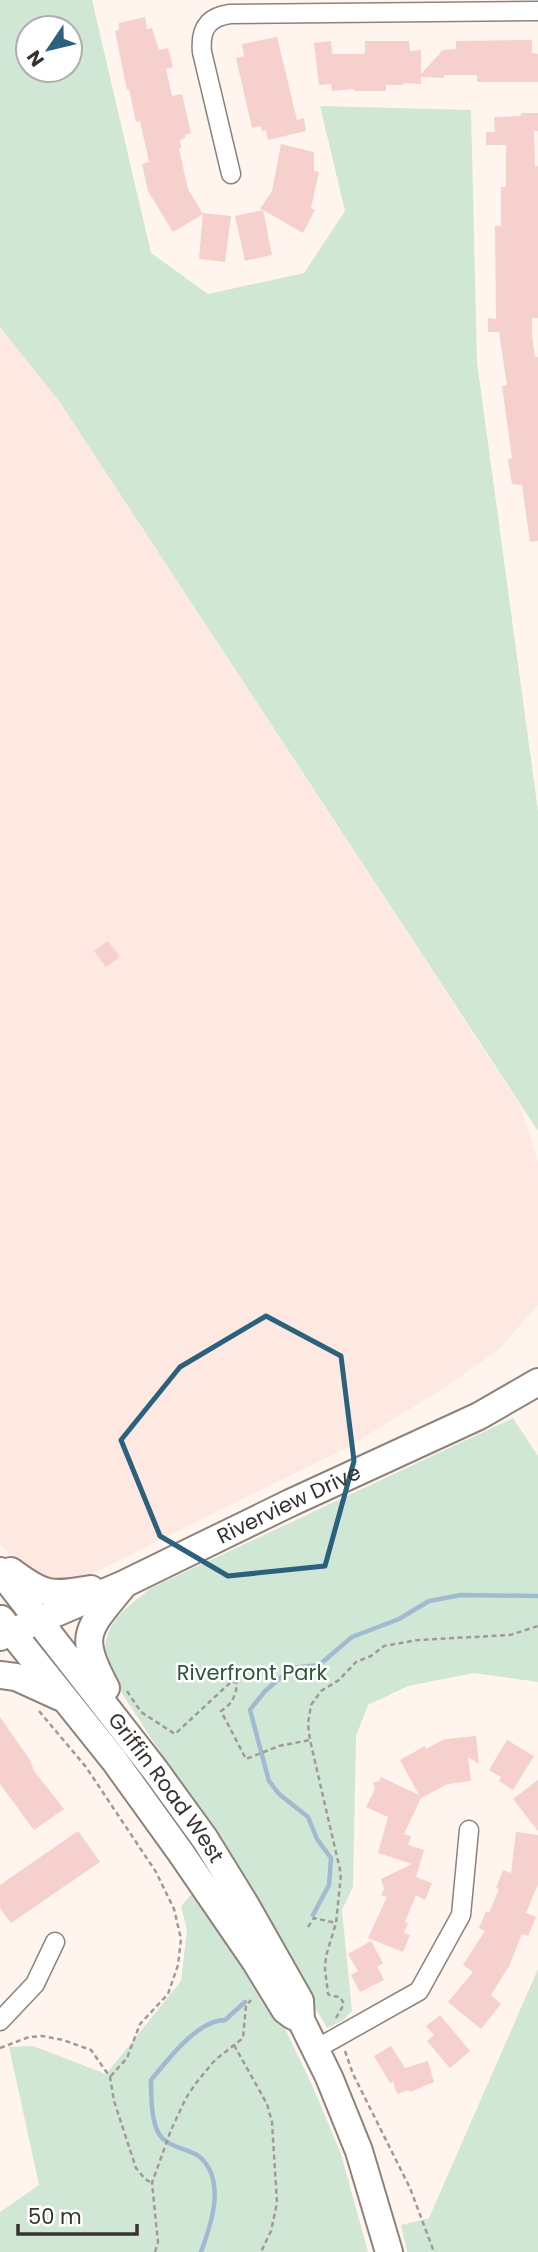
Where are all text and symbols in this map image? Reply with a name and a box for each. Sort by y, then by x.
north arrow [14,14,84,84]
text: N [20,45,51,72]
street label: Riverview Drive [212,1457,365,1550]
park label: Riverfront Park [177,1658,327,1687]
street label: Griffin Road West [101,1706,231,1868]
scale bar [18,2192,136,2236]
text: 50 m [28,2202,82,2231]

